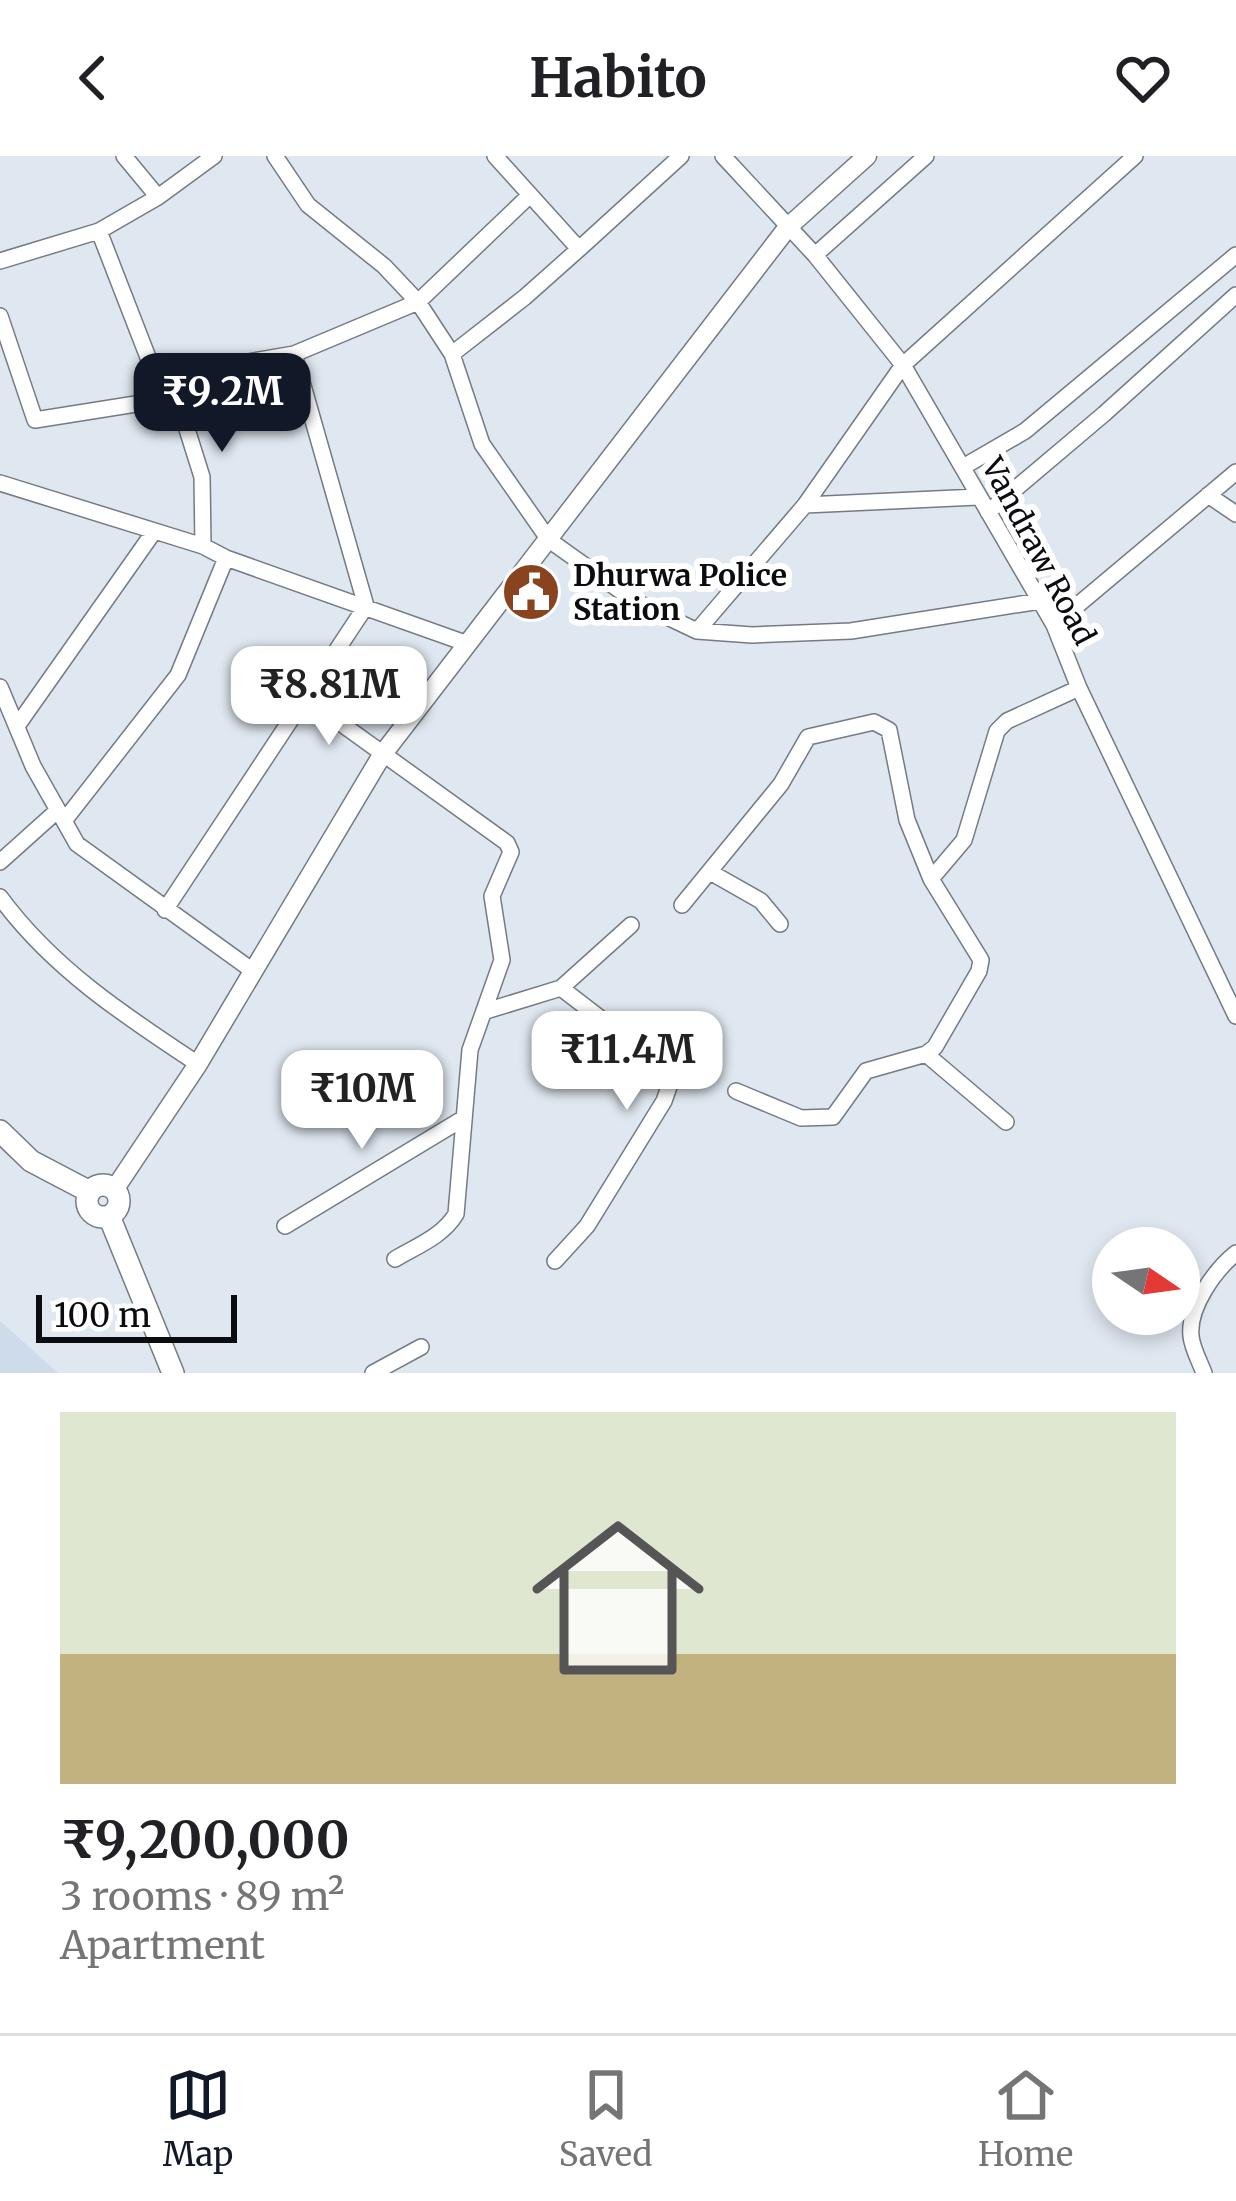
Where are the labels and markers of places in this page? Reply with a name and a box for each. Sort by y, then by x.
pin: ₹9.2M [138,353,306,455]
place label: Dhurwa Police Station [573,556,787,628]
public building icon: Dhurwa Police Station [500,561,562,623]
pin: ₹8.81M [231,646,427,748]
pin: ₹11.4M [529,1011,725,1113]
pin: ₹10M [291,1050,433,1152]

